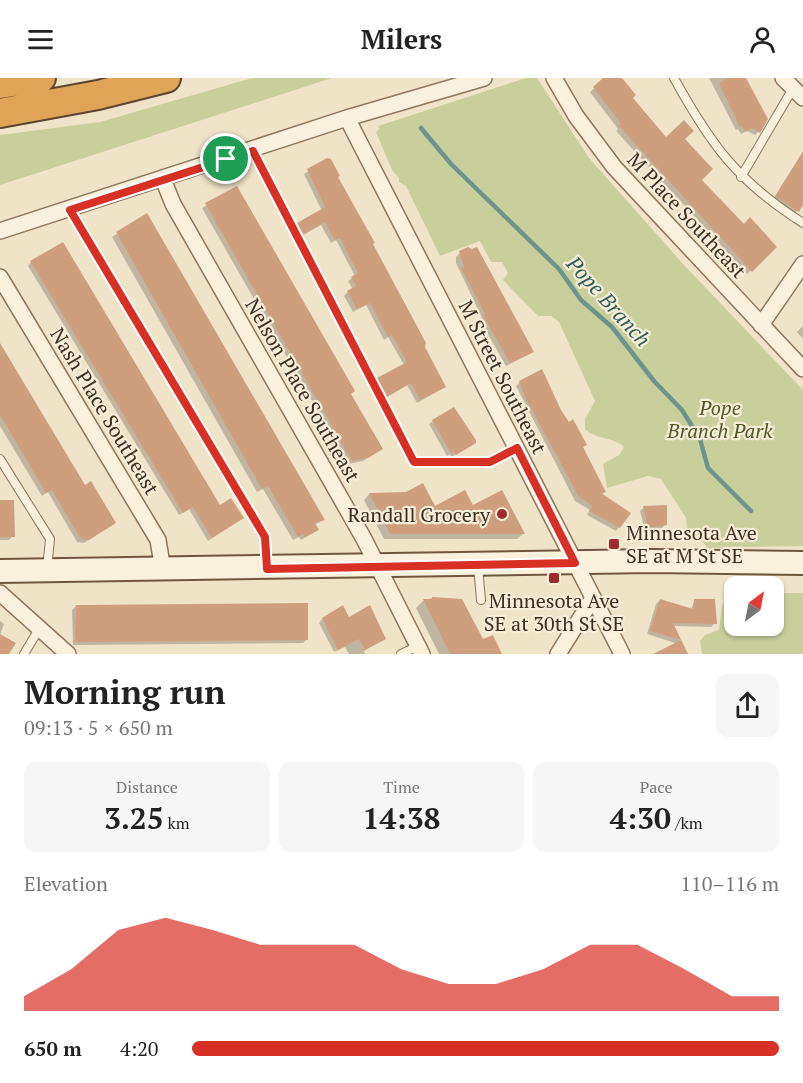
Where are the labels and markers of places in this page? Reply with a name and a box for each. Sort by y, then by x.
pin [200,133,251,184]
place label: Randall Grocery [348,501,491,528]
marker: Randall Grocery [495,507,509,521]
place label: Minnesota Ave SE at M St SE [626,519,757,569]
marker: Minnesota Ave SE at M St SE [607,537,621,551]
marker: Minnesota Ave SE at 30th St SE [547,571,561,585]
place label: Minnesota Ave SE at 30th St SE [484,587,624,637]

